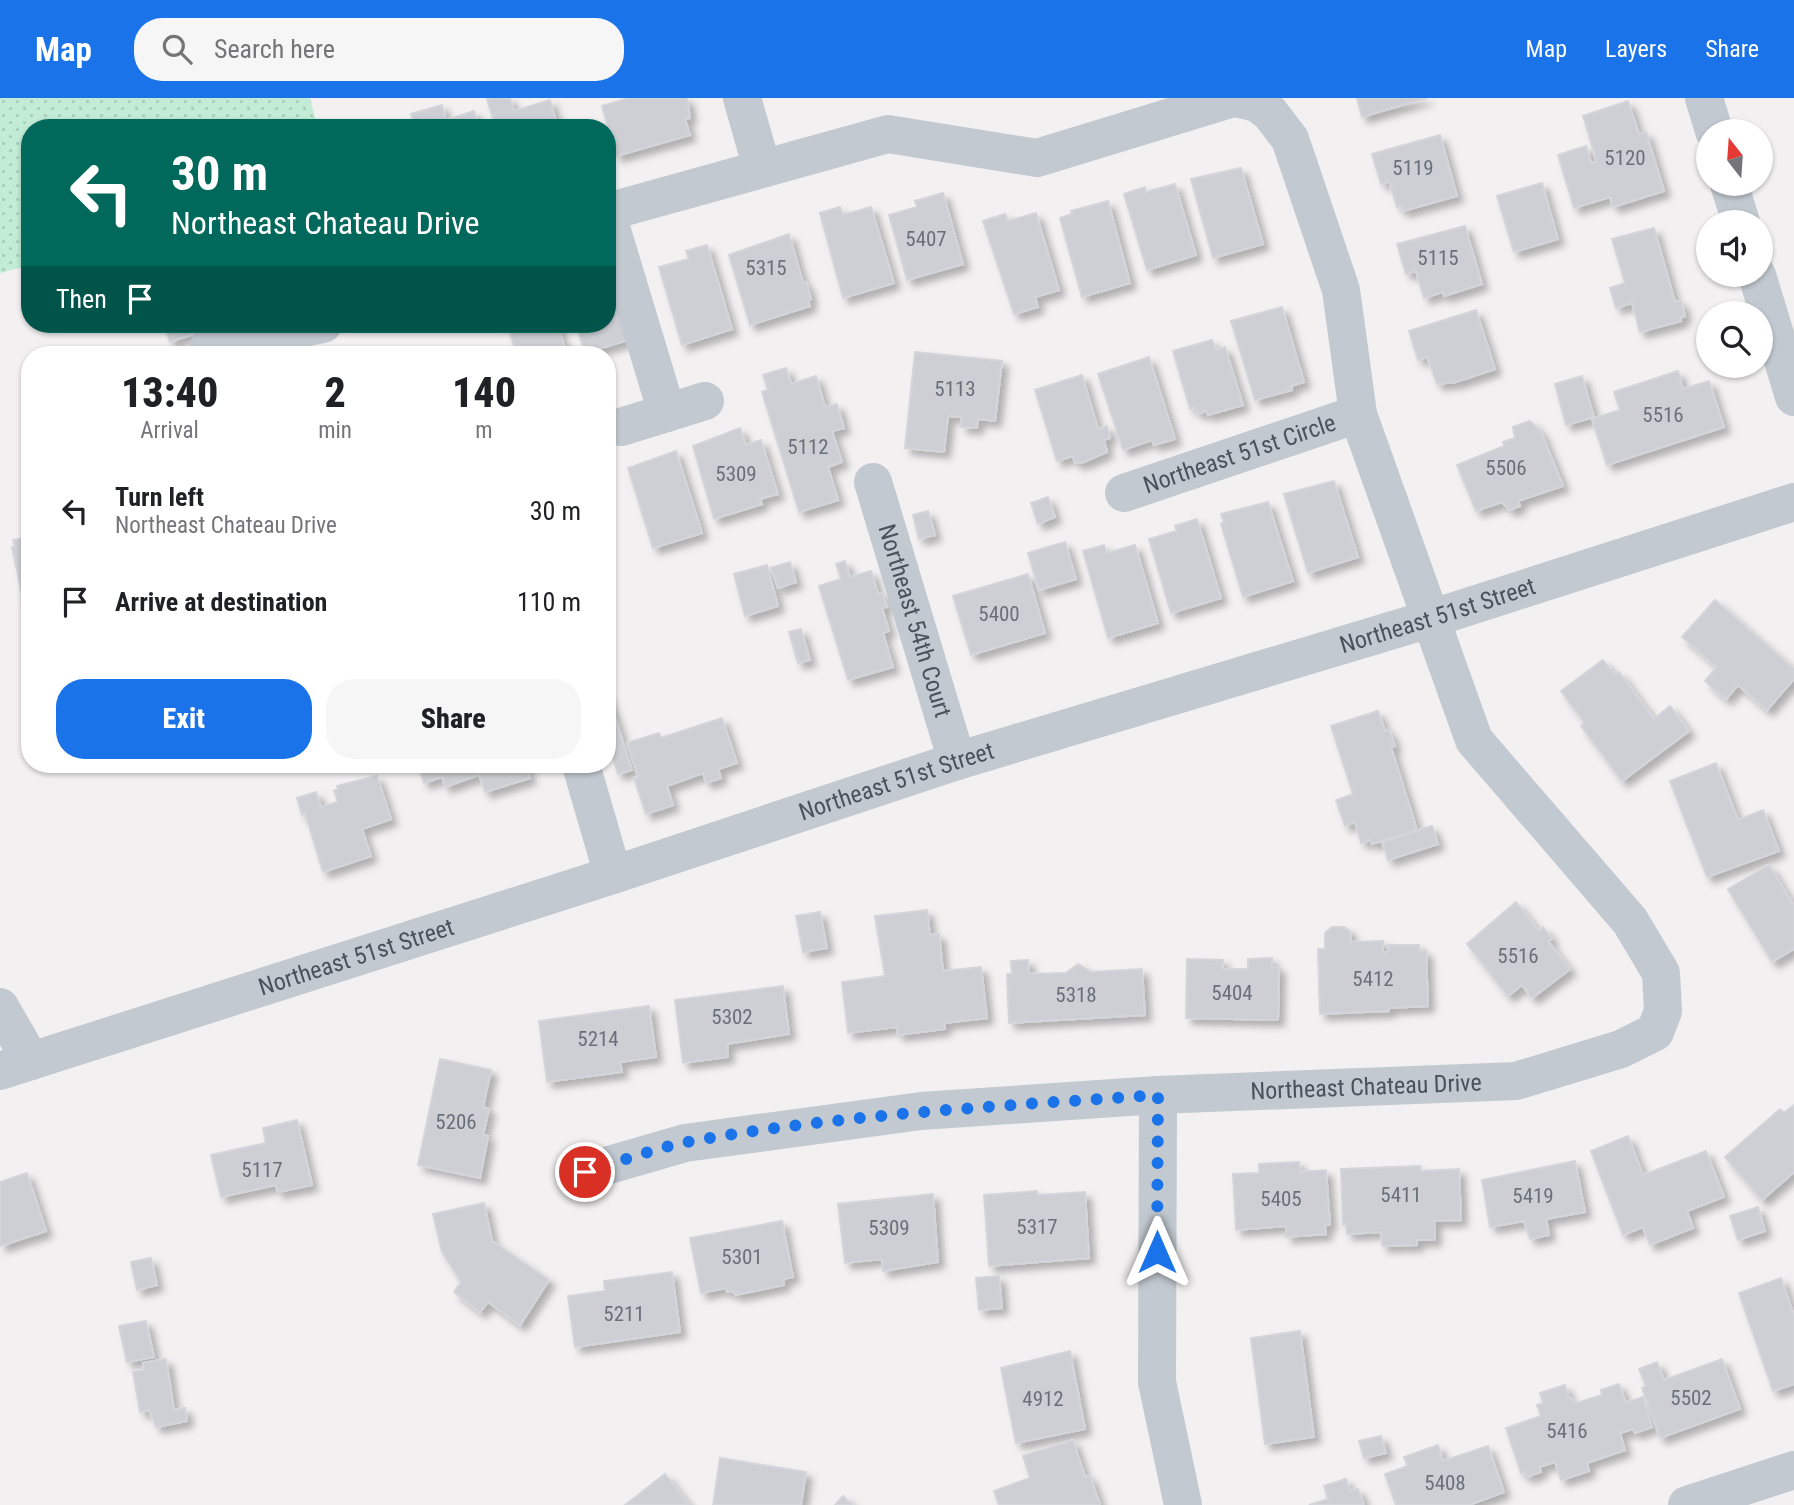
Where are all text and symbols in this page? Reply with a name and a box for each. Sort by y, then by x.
search box [134,18,624,81]
text: Map [35,30,92,69]
icon: search [158,30,196,68]
text: Search here [214,34,335,64]
text: Map [1526,35,1567,63]
text: Layers [1605,35,1667,63]
text: Share [1705,35,1759,63]
north arrow [1696,119,1773,196]
map controls [1696,119,1773,378]
text: 30 m [171,145,268,202]
house number: 5120 [1604,146,1646,170]
icon: left [56,147,147,238]
house number: 5119 [1392,156,1434,180]
text: Northeast Chateau Drive [171,204,479,242]
button: sound [1696,210,1773,287]
house number: 5407 [905,227,947,251]
house number: 5115 [1417,246,1459,270]
house number: 5315 [745,256,787,280]
icon: arrive [121,280,159,318]
text: Then [56,284,107,314]
button: search [1696,301,1773,378]
text: 13:40 [121,368,218,417]
text: 2 [324,368,346,417]
text: 140 [452,368,516,417]
house number: 5113 [934,377,976,401]
house number: 5516 [1642,403,1684,427]
street label: Northeast 51st Circle [1140,409,1339,499]
text: Arrival [140,417,199,444]
text: min [318,417,352,444]
text: m [475,417,493,444]
house number: 5112 [787,435,829,459]
house number: 5506 [1485,456,1527,480]
house number: 5309 [715,462,757,486]
text: Turn left [115,482,204,512]
icon: left [56,492,94,530]
text: 30 m [530,496,581,526]
text: Northeast Chateau Drive [115,512,337,539]
street label: Northeast 54th Court [873,521,957,721]
street label: Northeast 51st Street [1336,572,1539,659]
icon: arrive [56,583,94,621]
text: Arrive at destination [115,587,327,617]
text: 110 m [517,587,581,617]
house number: 5400 [978,602,1020,626]
button: Exit [56,679,312,759]
button: Share [326,679,581,759]
street label: Northeast 51st Street [795,737,997,826]
street label: Northeast 51st Street [255,913,457,1001]
house number: 5516 [1497,944,1539,968]
house number: 5412 [1352,967,1394,991]
house number: 5404 [1211,981,1253,1005]
house number: 5318 [1055,983,1097,1007]
house number: 5302 [711,1005,753,1029]
house number: 5214 [577,1027,619,1051]
street label: Northeast Chateau Drive [1250,1068,1482,1105]
house number: 5206 [435,1110,477,1134]
pin [555,1142,615,1202]
icon: arrive [566,1153,604,1191]
house number: 5117 [241,1158,283,1182]
house number: 5411 [1380,1183,1422,1207]
house number: 5419 [1512,1184,1554,1208]
house number: 5405 [1260,1187,1302,1211]
house number: 5317 [1016,1215,1058,1239]
position arrow [1120,1215,1194,1289]
house number: 5309 [868,1216,910,1240]
house number: 5301 [721,1245,763,1269]
house number: 5211 [603,1302,645,1326]
house number: 5502 [1670,1386,1712,1410]
house number: 4912 [1022,1387,1064,1411]
house number: 5416 [1546,1419,1588,1443]
house number: 5408 [1424,1471,1466,1495]

